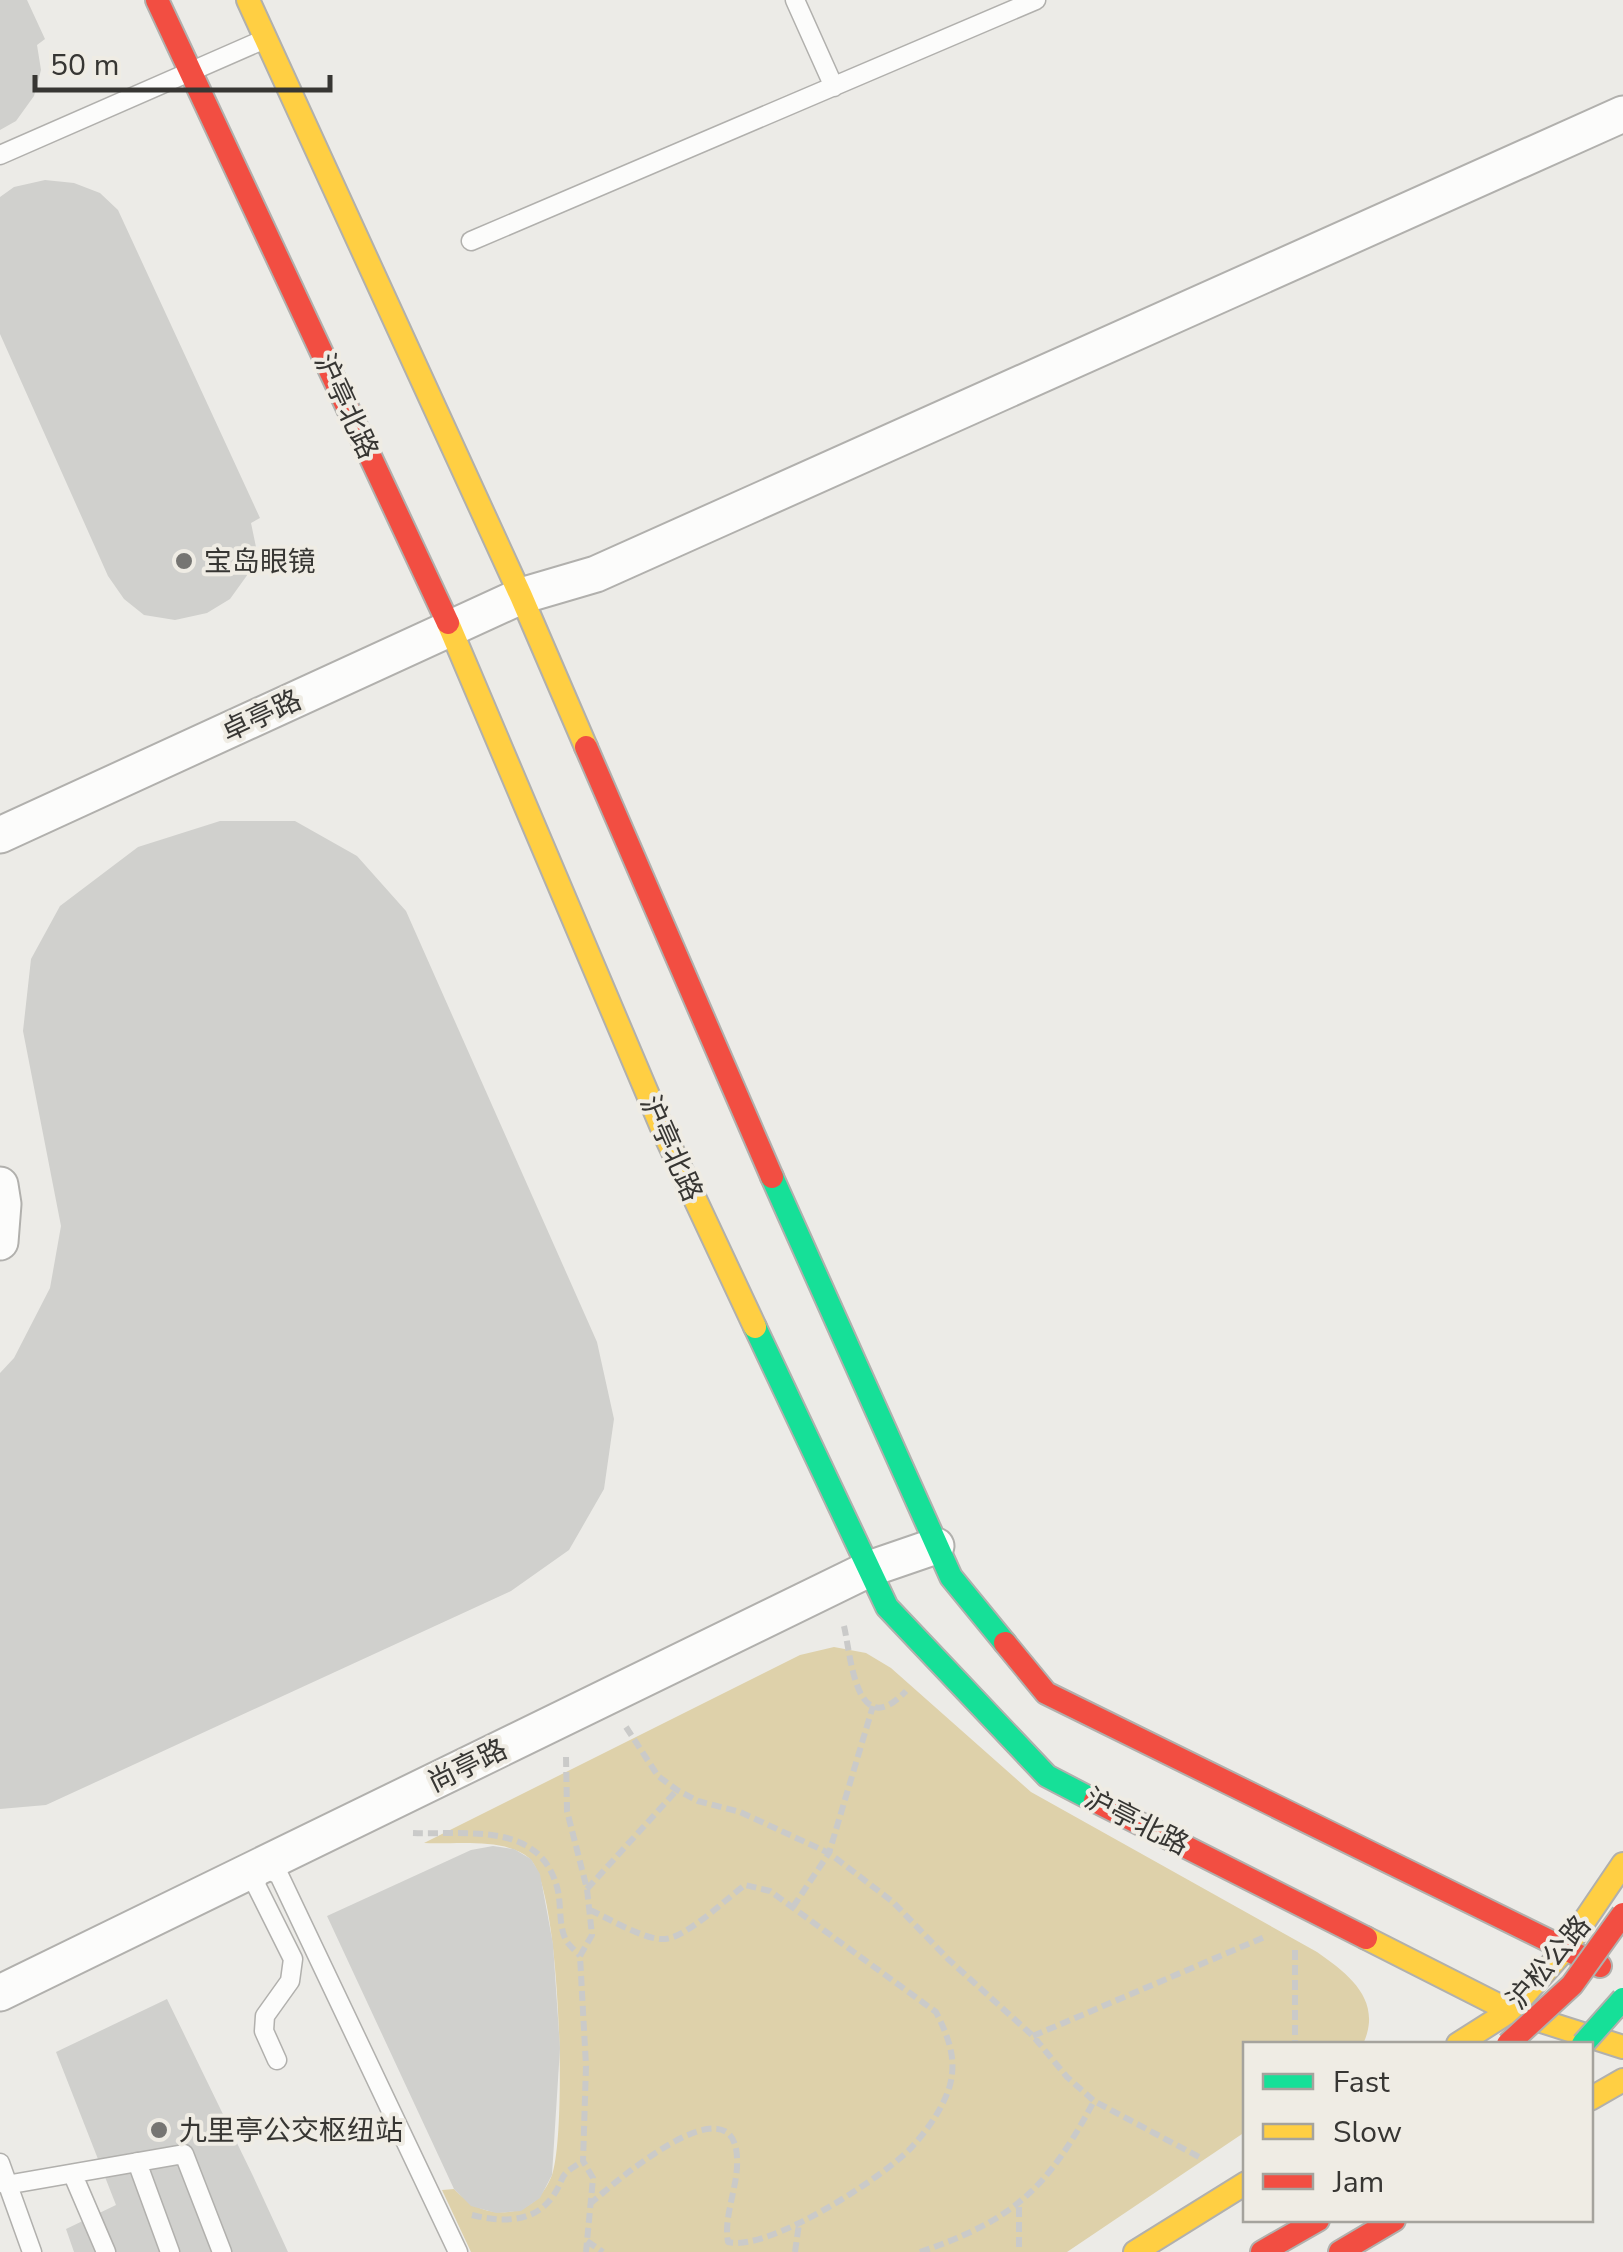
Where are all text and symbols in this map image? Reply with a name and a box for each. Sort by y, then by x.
scale bar [35,30,330,92]
text: 50 m [50,45,119,86]
street label: 沪亭北路 [305,348,387,465]
place label: 宝岛眼镜 [204,543,316,581]
marker: 宝岛眼镜 [173,550,195,572]
street label: 卓亭路 [215,681,308,751]
street label: 沪亭北路 [631,1090,711,1207]
street label: 尚亭路 [421,1730,514,1801]
street label: 沪亭北路 [1078,1780,1195,1864]
street label: 沪松公路 [1498,1908,1599,2018]
legend [1243,2042,1593,2222]
text: Fast [1333,2062,1390,2103]
place label: 九里亭公交枢纽站 [179,2112,403,2150]
text: Slow [1333,2112,1402,2153]
marker: 九里亭公交枢纽站 [148,2119,170,2141]
text: Jam [1332,2162,1384,2203]

